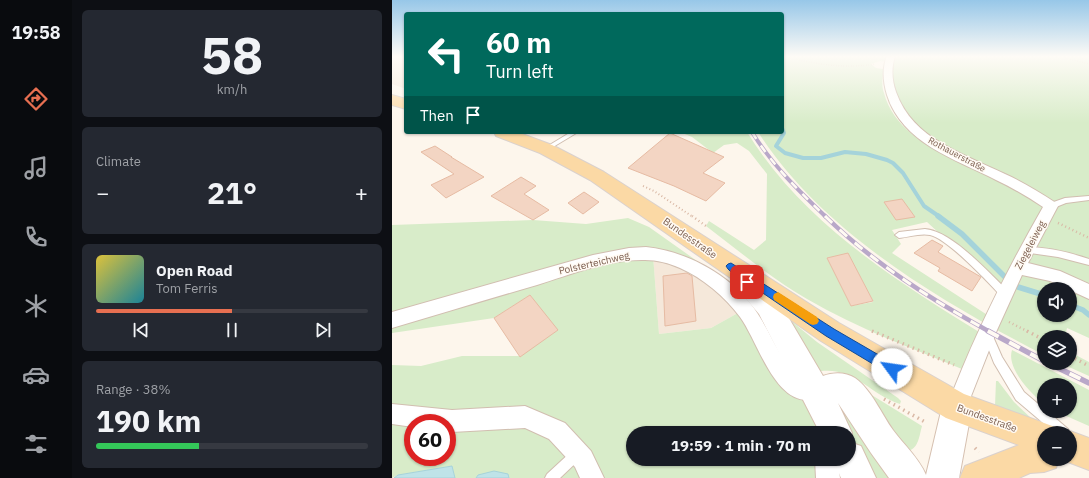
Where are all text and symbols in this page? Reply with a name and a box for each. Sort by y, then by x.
text: 19:58 [11,21,61,44]
text: 58 [201,21,263,88]
text: 60 m [486,24,551,61]
icon: left [420,28,472,80]
text: Turn left [486,60,554,83]
text: km/h [217,81,247,98]
icon: directions [22,85,50,113]
icon: arrive [462,104,484,126]
text: Then [420,106,454,125]
street label: Rothauerstraße [926,134,988,174]
text: Climate [96,153,141,170]
icon: music [22,154,50,182]
text: 21° [207,173,257,212]
text: − [96,178,109,207]
text: + [355,178,368,207]
street label: Bundesstraße [660,215,720,262]
street label: Ziegeleiweg [1012,218,1049,272]
icon: phone [22,223,50,251]
street label: Polsterteichweg [557,248,631,277]
text: Open Road [156,261,233,280]
pin [730,265,764,299]
icon: arrive [736,271,758,293]
text: Tom Ferris [156,280,218,297]
map controls [1037,282,1077,466]
button: sound [1037,282,1077,322]
icon: climate [22,292,50,320]
icon: previous [130,319,152,341]
icon: pause [221,319,243,341]
icon: next [312,319,334,341]
button: layers [1037,330,1077,370]
position arrow [871,348,913,390]
icon: car [22,361,50,389]
button: + [1037,378,1077,418]
text: Range · 38% [96,381,170,398]
text: 190 km [96,401,201,440]
street label: Bundesstraße [955,401,1019,435]
speed limit sign: 60 [404,414,456,466]
button: − [1037,426,1077,466]
icon: filters [22,430,50,458]
text: 19:59 · 1 min · 70 m [671,436,811,455]

